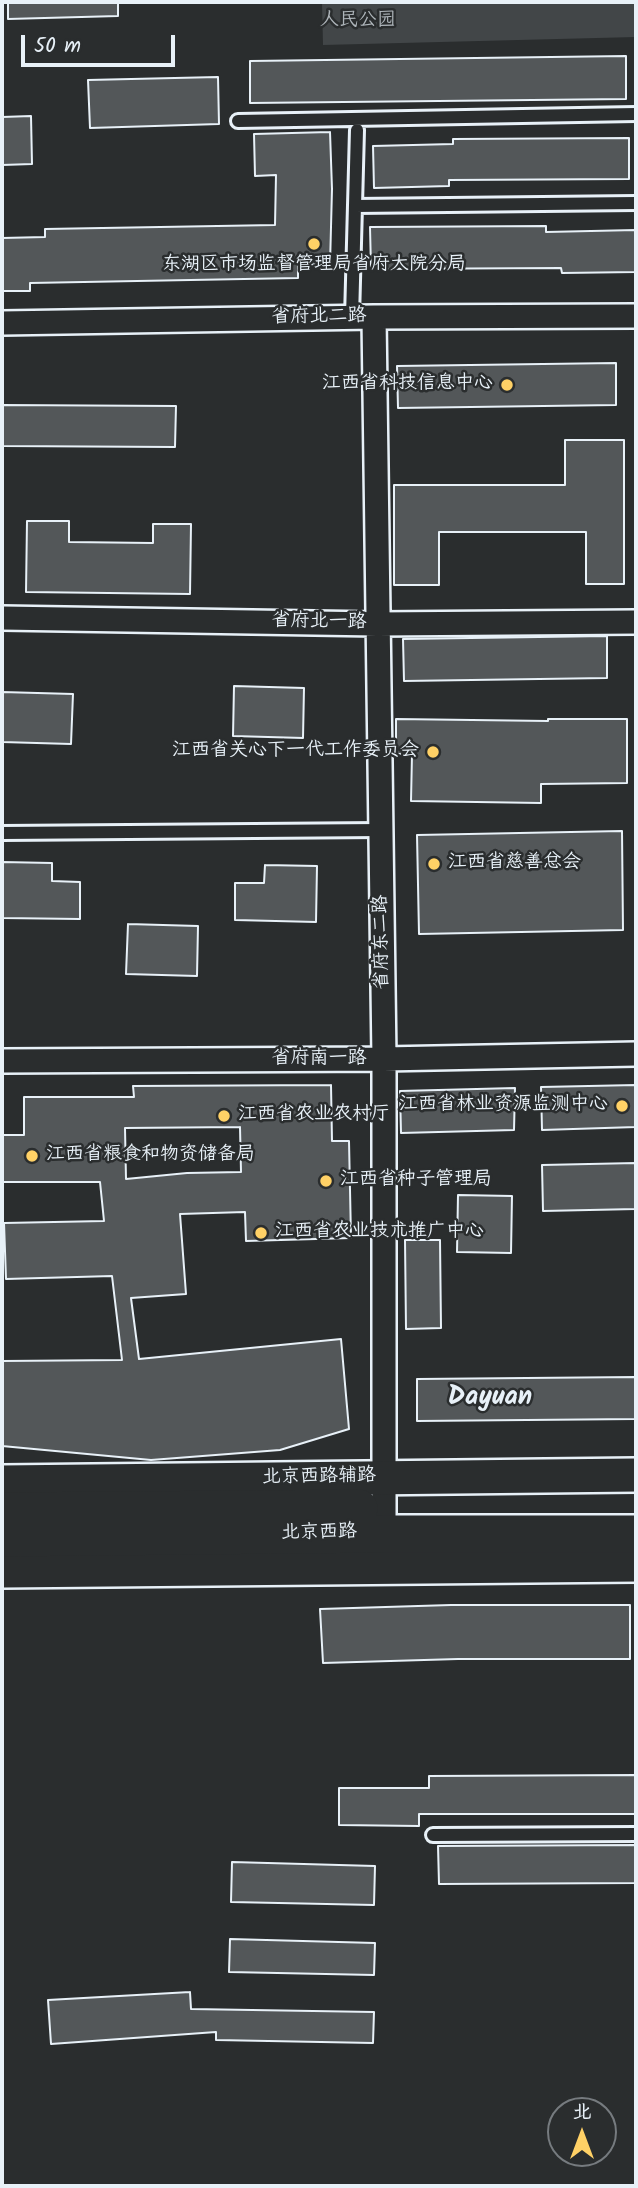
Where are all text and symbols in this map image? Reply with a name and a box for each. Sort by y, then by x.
park label: 人民公园 [320,11,396,33]
scale bar [24,21,178,65]
text: 50 m [34,30,81,63]
marker: 东湖区市场监督管理局省府大院分局 [306,236,322,252]
place label: 东湖区市场监督管理局省府大院分局 [162,255,466,277]
street label: 省府北二路 [271,306,367,330]
place label: 江西省科技信息中心 [322,374,493,396]
marker: 江西省科技信息中心 [499,377,515,393]
street label: 省府北一路 [271,611,367,635]
place label: 江西省关心下一代工作委员会 [172,741,419,763]
marker: 江西省关心下一代工作委员会 [425,744,441,760]
place label: 江西省慈善总会 [448,853,581,875]
marker: 江西省慈善总会 [426,856,442,872]
street label: 省府东二路 [371,894,395,990]
street label: 省府南一路 [272,1049,366,1071]
place label: 江西省林业资源监测中心 [399,1095,608,1117]
marker: 江西省林业资源监测中心 [614,1098,630,1114]
place label: 江西省农业农村厅 [238,1105,390,1127]
marker: 江西省农业农村厅 [216,1108,232,1124]
place label: 江西省粮食和物资储备局 [46,1145,255,1167]
marker: 江西省粮食和物资储备局 [24,1148,40,1164]
place label: 江西省种子管理局 [340,1170,492,1192]
marker: 江西省种子管理局 [318,1173,334,1189]
place label: 江西省农业技术推广中心 [275,1222,484,1244]
marker: 江西省农业技术推广中心 [253,1225,269,1241]
district label: Dayuan [448,1384,532,1416]
street label: 北京西路辅路 [262,1466,376,1490]
street label: 北京西路 [281,1522,357,1546]
north arrow [547,2097,617,2167]
text: 北 [572,2098,592,2128]

